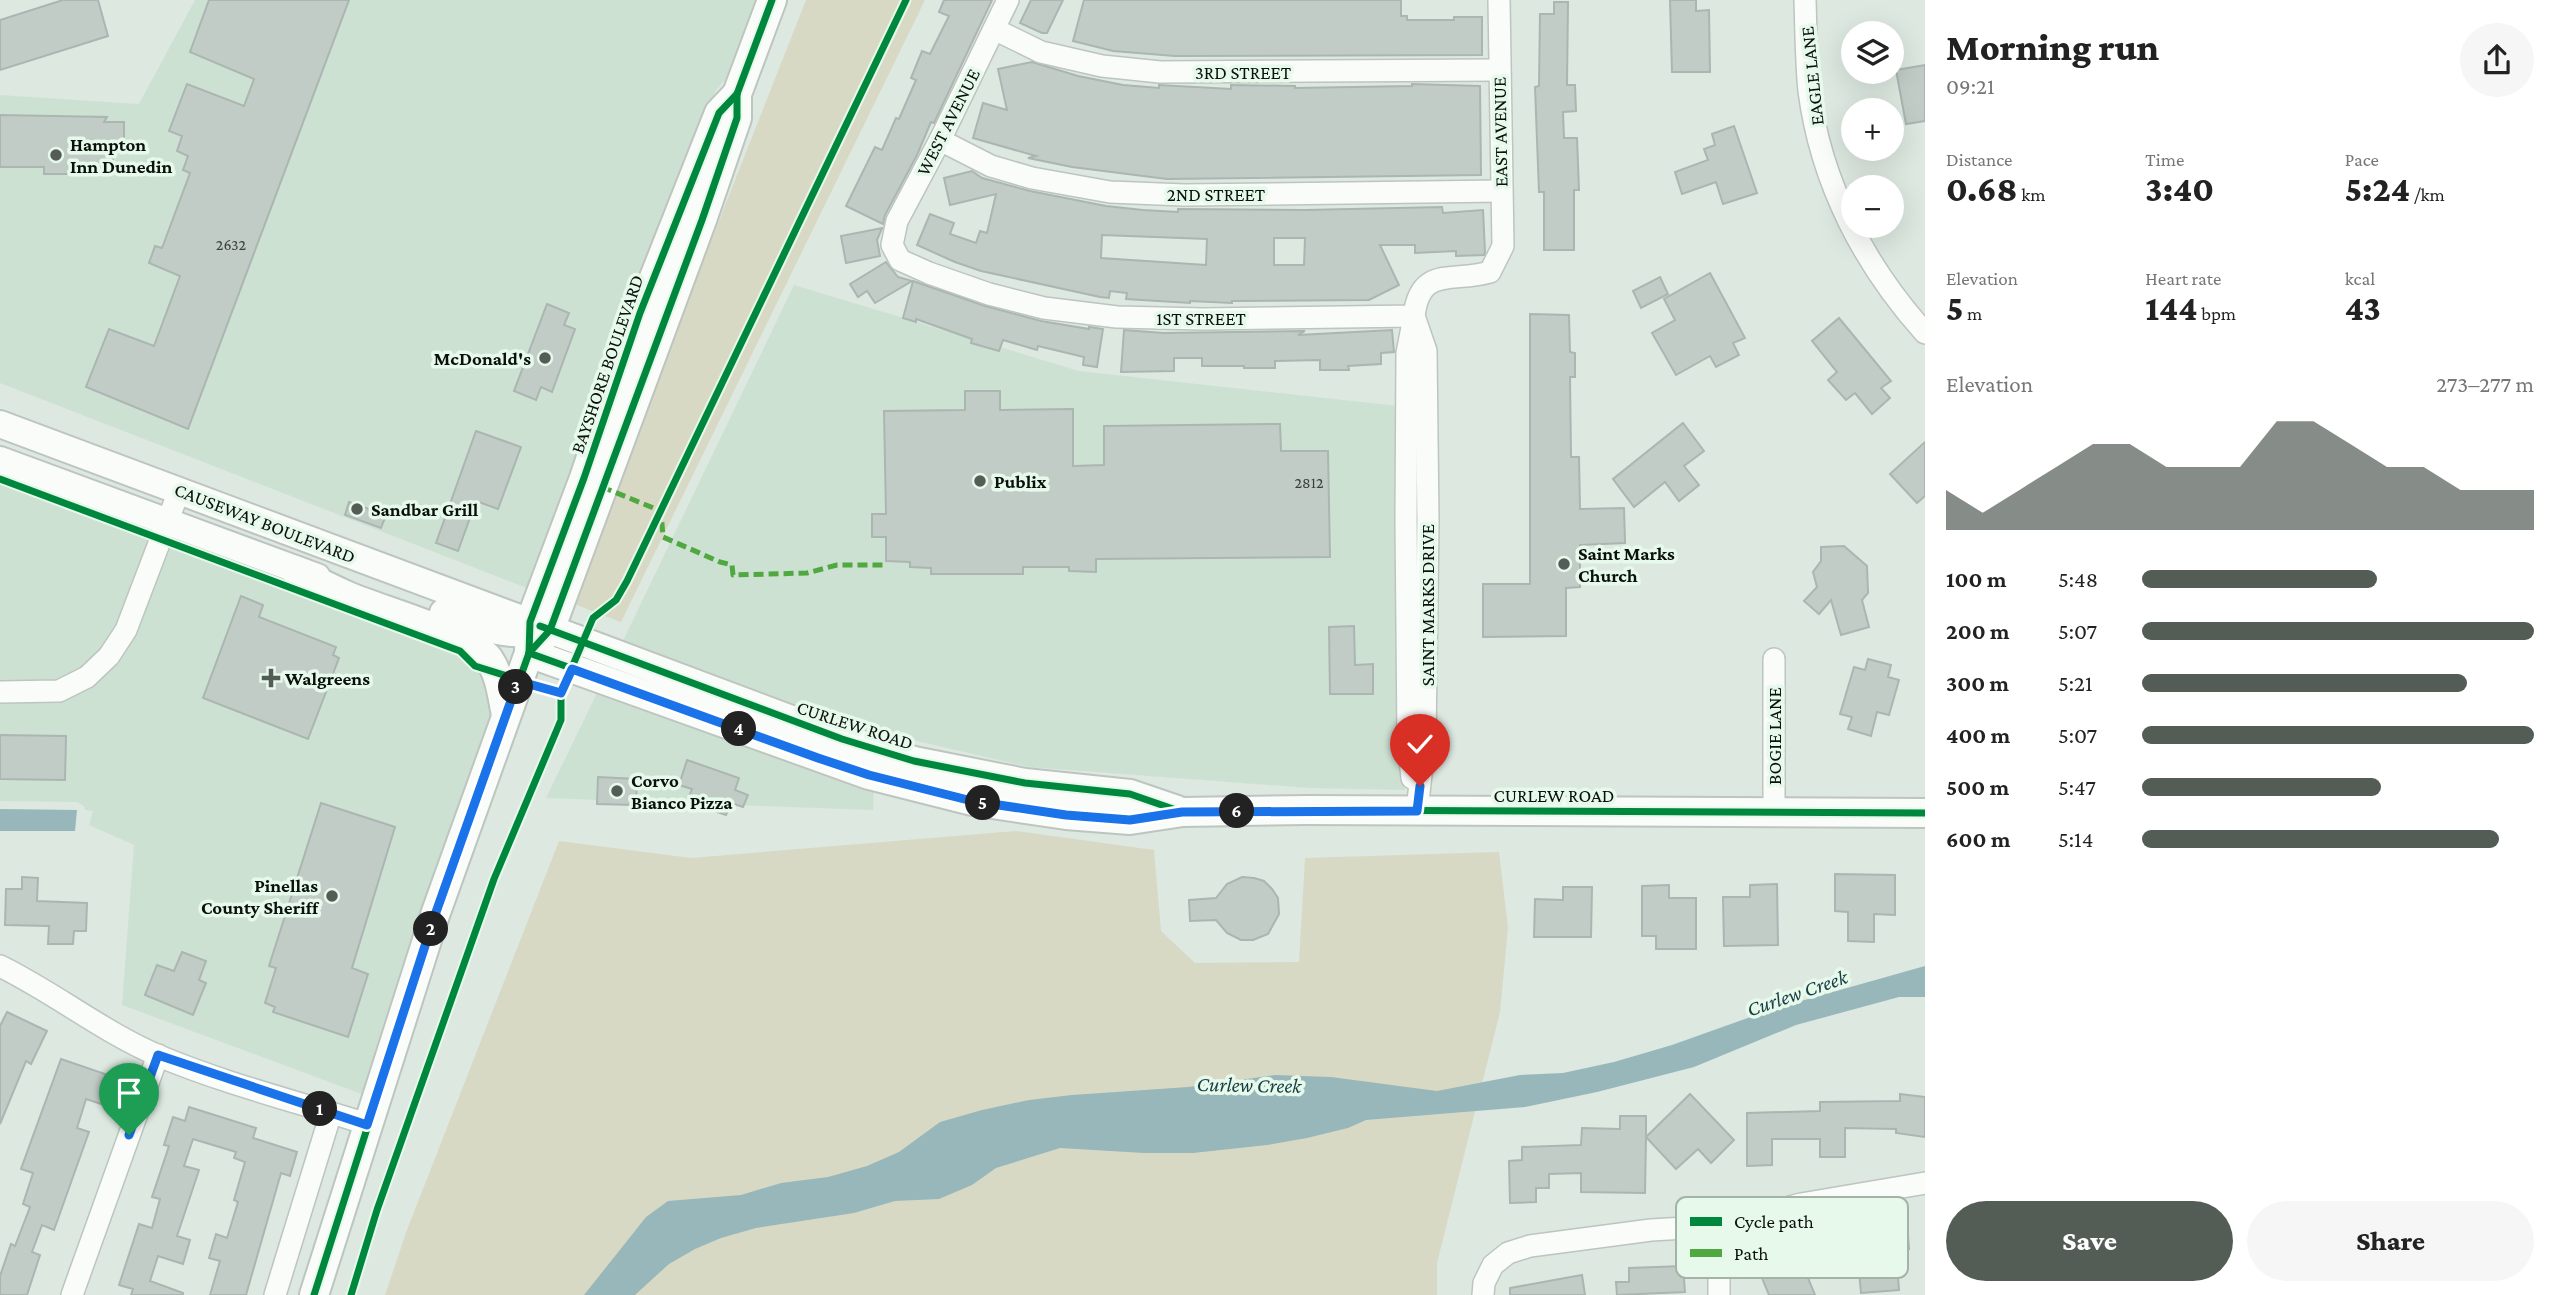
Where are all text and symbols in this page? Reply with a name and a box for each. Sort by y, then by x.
map controls [1841,21,1904,238]
button: layers [1841,21,1904,84]
button: share [2460,23,2534,97]
street label: EAGLE LANE [1796,25,1828,127]
text: Morning run [1946,26,2159,68]
street label: 3RD STREET [1195,62,1292,83]
street label: WEST AVENUE [912,65,984,179]
text: 09:21 [1946,73,1995,99]
street label: EAST AVENUE [1489,77,1511,187]
button: + [1841,98,1904,161]
place label: Hampton Inn Dunedin [70,134,172,177]
marker: Hampton Inn Dunedin [48,147,64,163]
text: Distance [1946,149,2012,170]
text: Time [2145,149,2184,170]
text: Pace [2345,149,2379,170]
text: 0.68 [1946,170,2018,209]
text: 3:40 [2145,170,2214,209]
text: 5:24 [2345,170,2410,209]
button: − [1841,175,1904,238]
street label: 2ND STREET [1167,184,1266,205]
text: km [2018,184,2046,205]
text: /km [2410,184,2445,205]
house number: 2632 [216,236,247,253]
text: Elevation [1946,268,2018,289]
text: Heart rate [2145,268,2221,289]
text: kcal [2345,268,2375,289]
street label: BAYSHORE BOULEVARD [567,272,647,456]
text: 5 [1946,289,1963,328]
text: 144 [2145,289,2198,328]
text: 43 [2345,289,2381,328]
text: m [1963,303,1982,324]
text: bpm [2198,303,2236,324]
street label: 1ST STREET [1156,308,1246,329]
place label: McDonald's [434,348,531,369]
marker: McDonald's [537,350,553,366]
text: Elevation [1946,371,2033,397]
text: 273–277 m [2436,371,2534,397]
place label: Publix [994,471,1047,492]
marker: Publix [972,473,988,489]
house number: 2812 [1294,474,1324,491]
street label: CAUSEWAY BOULEVARD [171,479,359,567]
place label: Sandbar Grill [371,499,479,520]
marker: Sandbar Grill [349,501,365,517]
street label: SAINT MARKS DRIVE [1417,524,1438,686]
place label: Saint Marks Church [1578,543,1675,586]
marker: Saint Marks Church [1556,556,1572,572]
text: 100 m [1946,566,2006,592]
text: 5:48 [2058,566,2098,592]
text: 200 m [1946,618,2010,644]
text: 5:07 [2058,618,2097,644]
place label: Walgreens [284,668,370,689]
marker: Walgreens [263,670,279,686]
pin: 3 [498,670,534,704]
text: 300 m [1946,670,2009,696]
text: 5:21 [2058,670,2093,696]
text: 3 [511,676,520,697]
street label: BOGIE LANE [1764,687,1785,785]
street label: CURLEW ROAD [794,696,916,754]
pin: 4 [722,712,756,746]
pin [1390,714,1450,786]
text: 4 [733,718,744,739]
text: 400 m [1946,722,2010,748]
text: 5:07 [2058,722,2097,748]
icon: check [1401,725,1439,763]
place label: Corvo Bianco Pizza [631,770,733,813]
text: 500 m [1946,774,2009,800]
text: 5:47 [2058,774,2096,800]
marker: Corvo Bianco Pizza [609,783,625,799]
street label: CURLEW ROAD [1493,785,1615,806]
pin: 5 [965,786,1000,820]
text: 5 [978,792,987,813]
pin: 6 [1220,794,1254,828]
text: 6 [1231,800,1242,821]
text: 600 m [1946,826,2010,852]
text: 5:14 [2058,826,2094,852]
place label: Pinellas County Sheriff [201,875,320,918]
marker: Pinellas County Sheriff [324,888,340,904]
pin: 2 [414,912,448,946]
text: 2 [426,918,435,939]
water label: Curlew Creek [1744,964,1851,1021]
pin [99,1063,159,1135]
water label: Curlew Creek [1196,1072,1302,1098]
icon: arrive [110,1074,148,1112]
pin: 1 [302,1092,338,1126]
text: 1 [316,1098,323,1119]
legend [1676,1197,1908,1278]
button: Save [1946,1201,2233,1281]
button: Share [2247,1201,2534,1281]
text: Cycle path [1734,1211,1814,1232]
text: Path [1734,1243,1769,1264]

